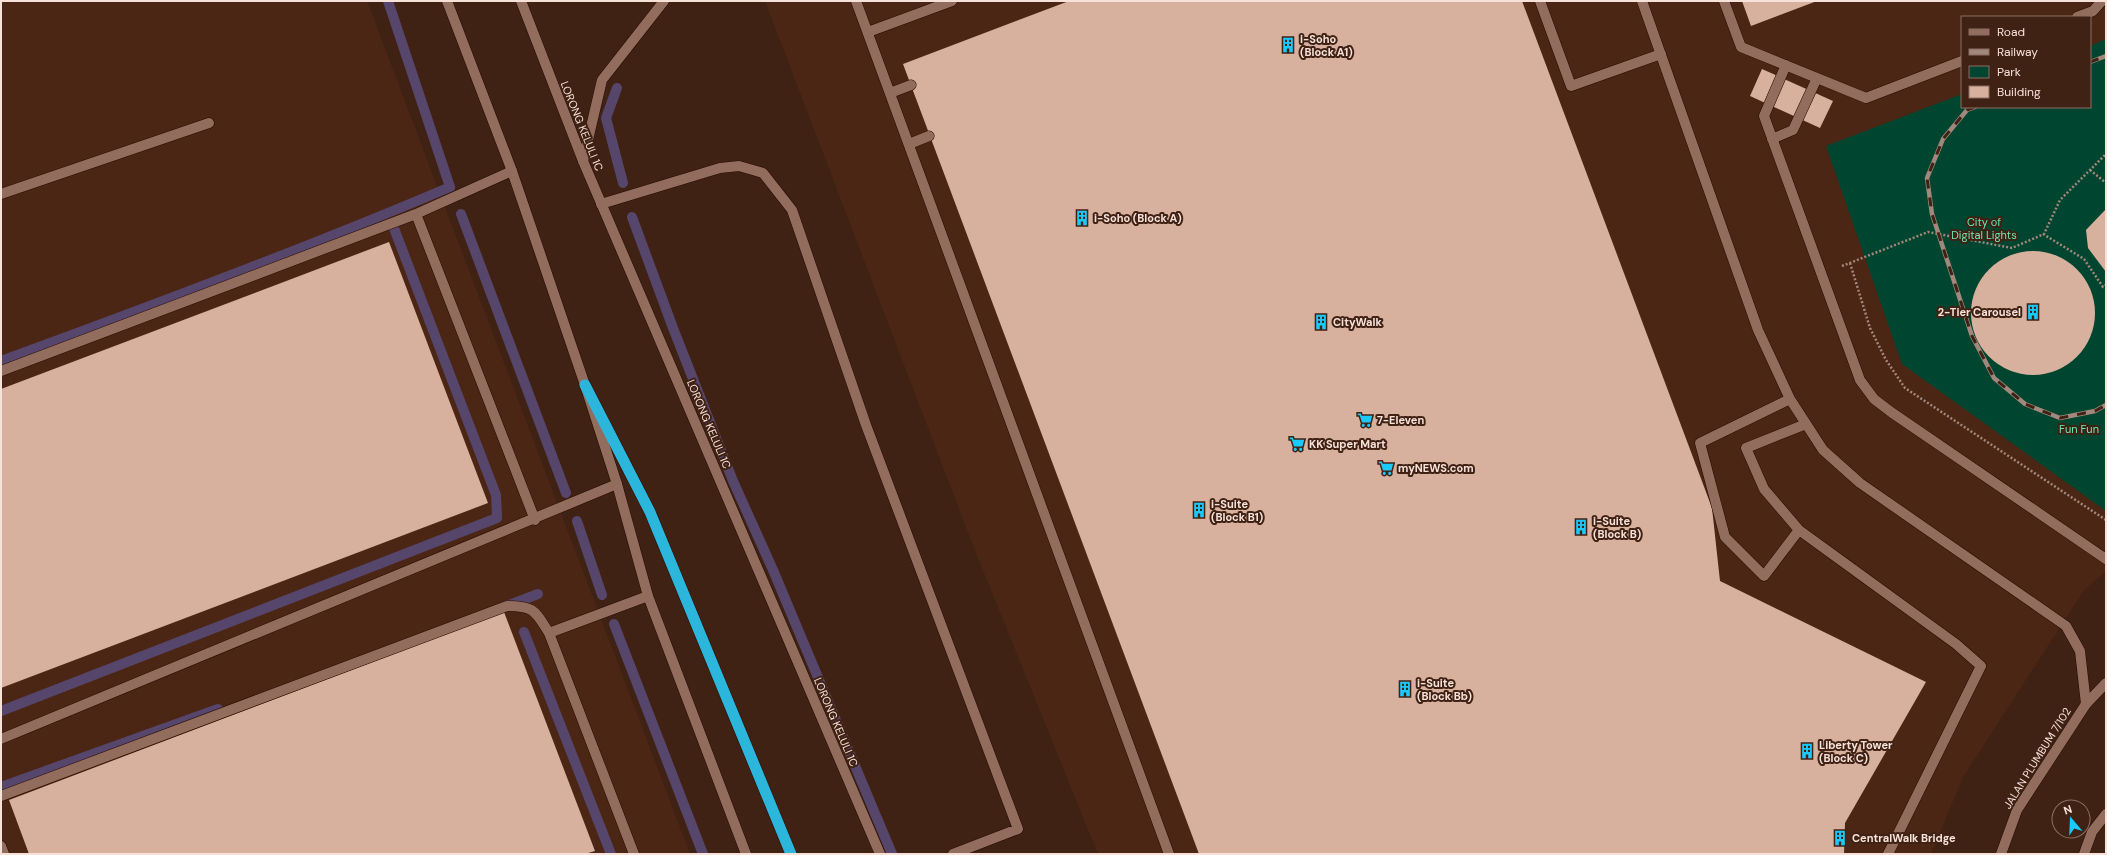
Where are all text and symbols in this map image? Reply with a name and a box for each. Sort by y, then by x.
legend [1961,16,2091,108]
text: Road [1997,24,2025,40]
place label: i-Soho (Block A1) [1300,32,1353,59]
building icon: i-Soho (Block A1) [1279,36,1297,54]
text: Railway [1997,44,2038,60]
text: Park [1997,64,2021,80]
street label: LORONG KELULI 1C [558,79,606,173]
text: Building [1997,84,2041,100]
building icon: i-Soho (Block A) [1073,209,1091,227]
place label: i-Soho (Block A) [1094,211,1182,225]
park label: City of Digital Lights [1951,215,2017,242]
building icon: 2-Tier Carousel [2024,303,2042,321]
place label: 2-Tier Carousel [1938,305,2021,319]
building icon: CityWalk [1312,313,1330,331]
place label: CityWalk [1333,315,1382,329]
street label: LORONG KELULI 1C [684,377,734,471]
supermarket icon: 7-Eleven [1356,411,1374,429]
place label: 7-Eleven [1377,413,1424,427]
park label: Fun Fun [2059,422,2099,436]
supermarket icon: KK Super Mart [1288,435,1306,453]
place label: KK Super Mart [1309,437,1386,451]
supermarket icon: myNEWS.com [1377,459,1395,477]
place label: myNEWS.com [1398,461,1474,475]
place label: i-Suite (Block B1) [1211,497,1263,524]
building icon: i-Suite (Block B1) [1190,501,1208,519]
place label: i-Suite (Block B) [1593,514,1641,541]
building icon: i-Suite (Block B) [1572,518,1590,536]
street label: LORONG KELULI 1C [811,675,861,769]
place label: i-Suite (Block Bb) [1417,676,1472,703]
building icon: i-Suite (Block Bb) [1396,680,1414,698]
street label: JALAN PLUMBUM 7/102 [2000,705,2074,811]
place label: Liberty Tower (Block C) [1819,738,1893,765]
building icon: Liberty Tower (Block C) [1798,742,1816,760]
north arrow [2051,799,2091,839]
building icon: CentralWalk Bridge [1831,829,1849,847]
place label: CentralWalk Bridge [1852,831,1956,845]

